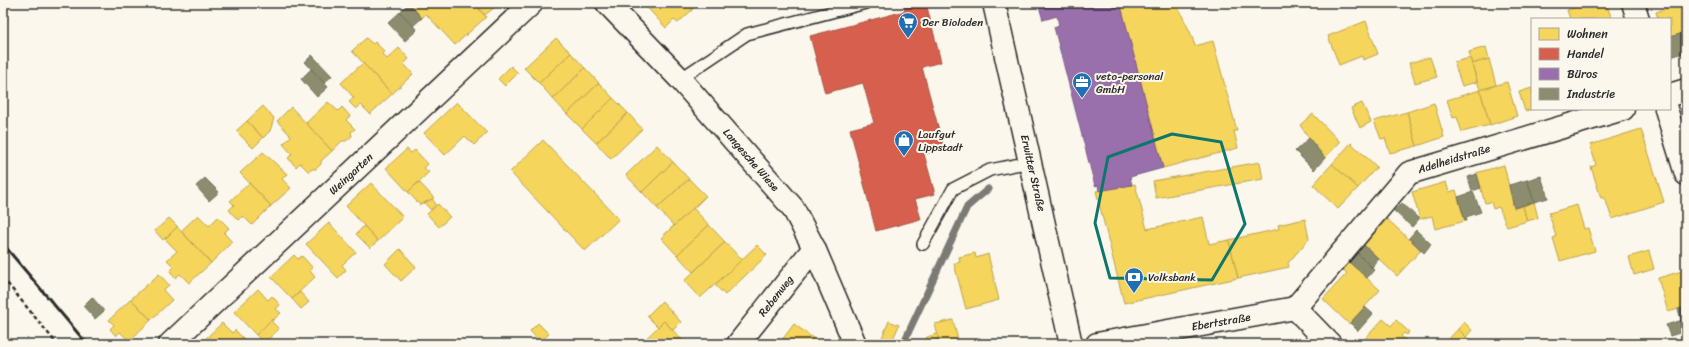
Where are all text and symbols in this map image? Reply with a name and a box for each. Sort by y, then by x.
supermarket icon: Der Bioladen [897,11,919,39]
place label: Der Bioladen [922,13,983,32]
legend [1531,18,1671,110]
text: Wohnen [1567,23,1608,45]
text: Handel [1567,43,1604,65]
text: Büros [1567,63,1598,85]
place label: veto-personal GmbH [1096,67,1164,99]
office icon: veto-personal GmbH [1071,71,1093,99]
text: Industrie [1566,83,1615,105]
street label: Langesche Wiese [718,124,784,196]
place label: Laufgut Lippstadt [918,125,963,157]
shop icon: Laufgut Lippstadt [893,129,915,157]
street label: Erwitter Straße [1015,133,1051,214]
street label: Adelheidstraße [1414,139,1493,179]
street label: Weingarten [324,148,378,200]
bank icon: Volksbank [1123,266,1145,294]
place label: Volksbank [1148,268,1196,287]
street label: Rebenweg [754,271,799,321]
street label: Ebertstraße [1190,307,1253,337]

